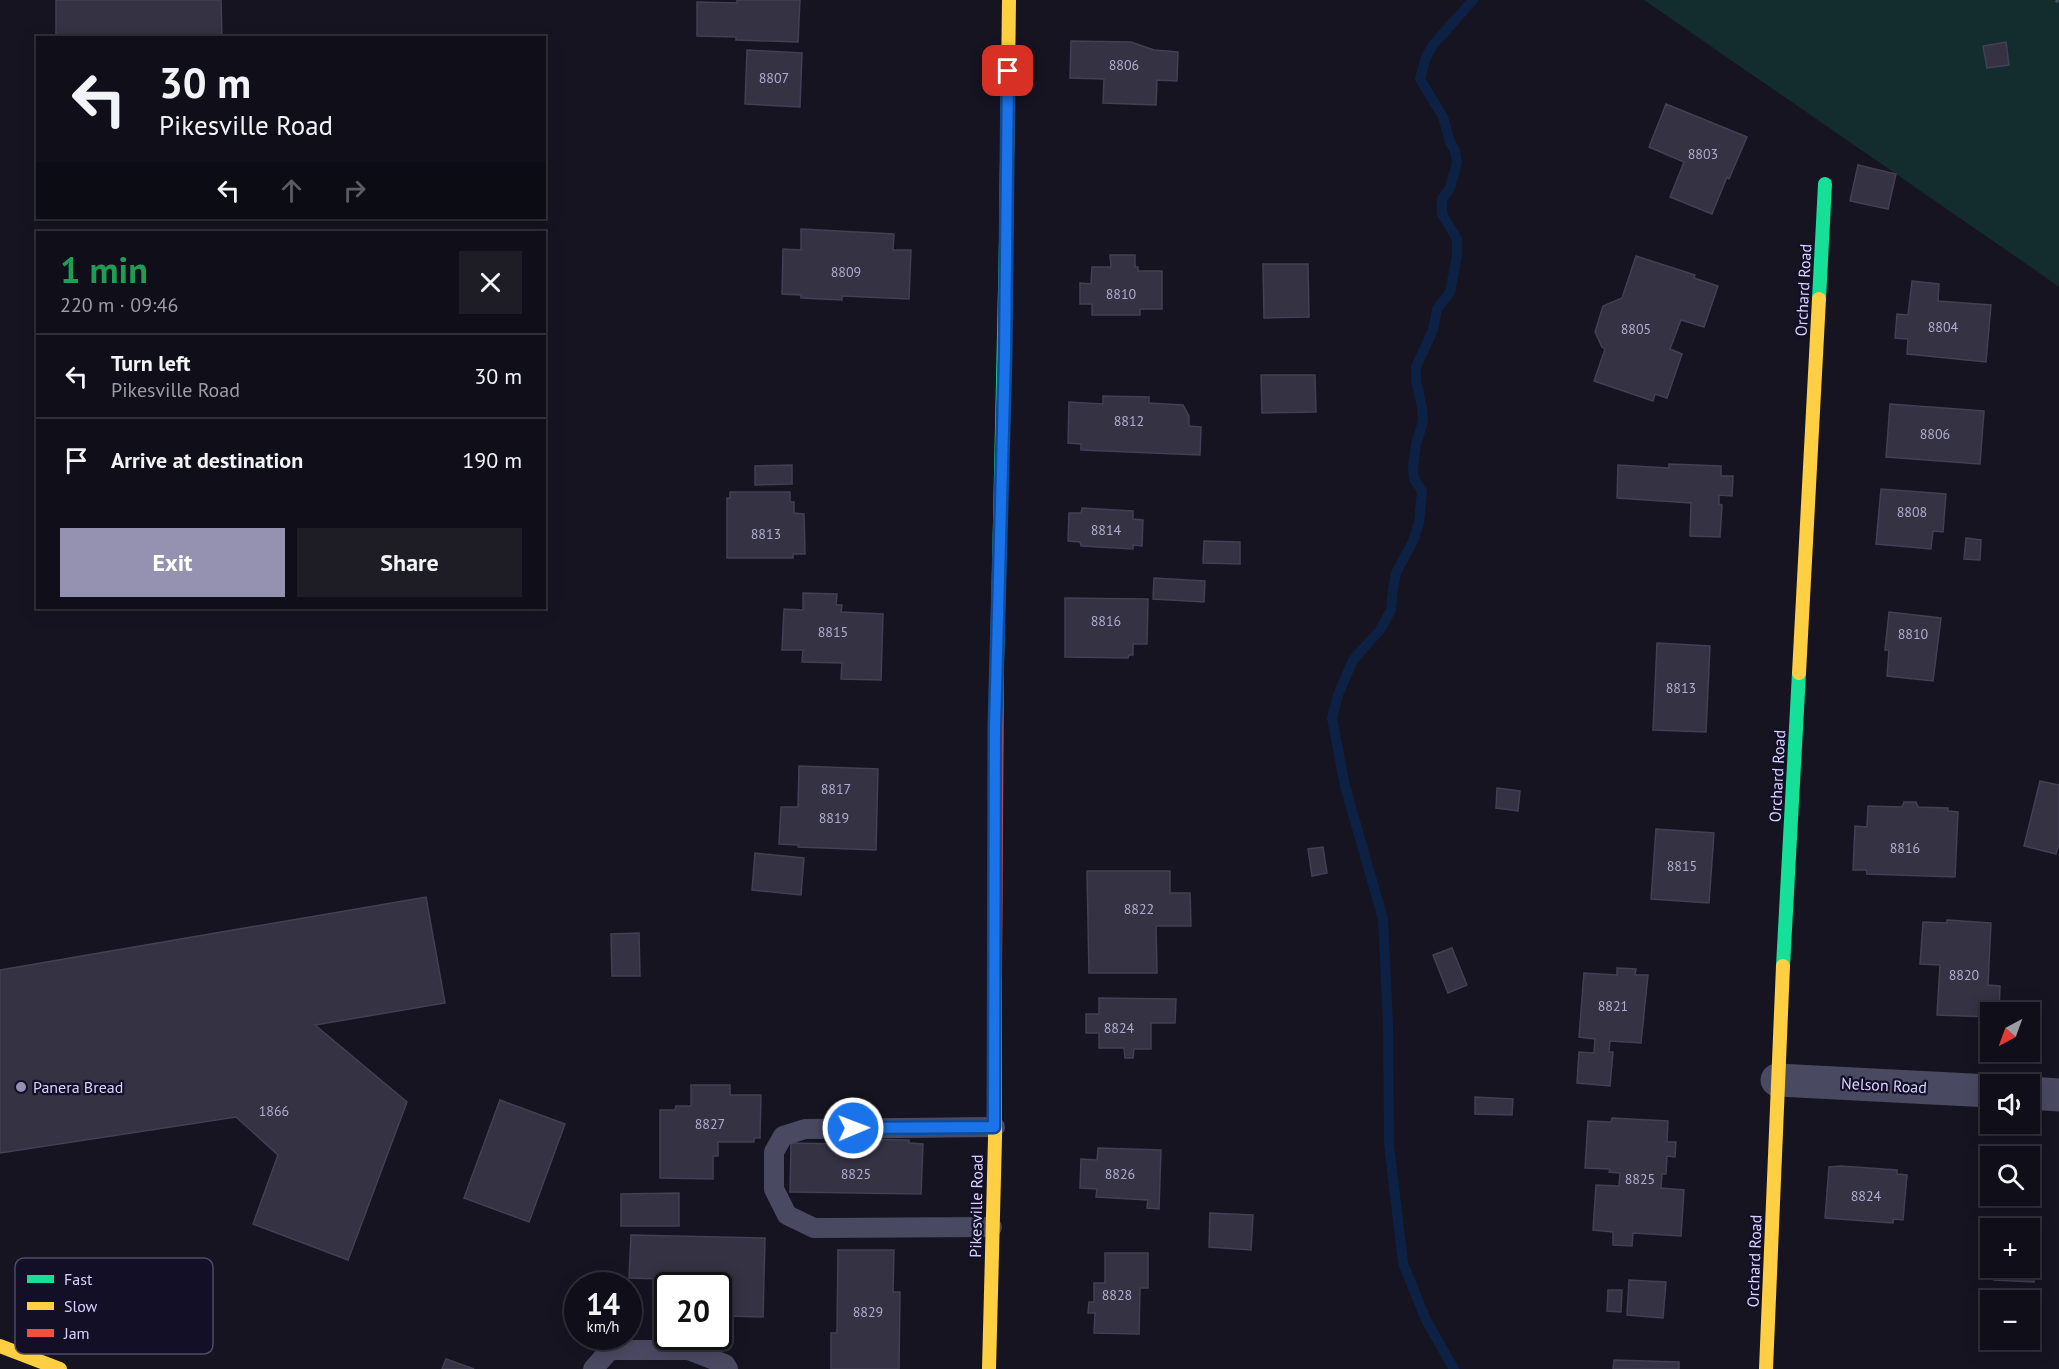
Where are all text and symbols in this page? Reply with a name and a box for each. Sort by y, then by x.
pin [982,45,1033,96]
icon: arrive [991,54,1024,87]
text: 30 m [159,55,251,110]
house number: 8806 [1109,56,1139,74]
icon: left [60,60,138,138]
house number: 8807 [759,69,789,87]
text: Pikesville Road [159,108,333,142]
house number: 8803 [1688,145,1718,163]
icon: left [212,174,245,207]
icon: ahead [275,174,308,207]
icon: right [338,174,371,207]
street label: Orchard Road [1791,243,1815,337]
text: 1 min [60,246,148,293]
button: close [459,251,522,314]
house number: 8809 [831,263,861,281]
house number: 8810 [1106,285,1137,303]
text: 220 m · 09:46 [60,292,178,318]
house number: 8804 [1928,318,1959,336]
house number: 8805 [1621,320,1651,338]
text: Turn left [111,349,191,377]
icon: left [60,360,93,393]
text: 30 m [474,362,522,390]
text: Pikesville Road [111,377,240,403]
house number: 8812 [1114,412,1144,430]
house number: 8806 [1920,425,1950,443]
icon: arrive [60,444,93,477]
text: Arrive at destination [111,446,303,474]
text: 190 m [462,446,522,474]
house number: 8808 [1897,503,1927,521]
house number: 8814 [1091,521,1122,539]
house number: 8813 [751,525,781,543]
button: Exit [60,528,285,597]
button: Share [297,528,522,597]
house number: 8816 [1091,612,1121,630]
house number: 8815 [818,623,848,641]
house number: 8810 [1898,625,1929,643]
house number: 8813 [1666,679,1696,697]
street label: Orchard Road [1765,729,1789,823]
house number: 8817 [821,780,851,798]
house number: 8819 [819,809,849,827]
house number: 8816 [1890,839,1920,857]
house number: 8815 [1667,857,1697,875]
house number: 8822 [1124,900,1154,918]
house number: 8820 [1949,966,1980,984]
house number: 8821 [1598,997,1628,1015]
north arrow [1980,1002,2040,1062]
map controls [1980,1002,2040,1350]
house number: 8824 [1104,1019,1135,1037]
street label: Nelson Road [1841,1073,1927,1097]
button: sound [1980,1074,2040,1134]
place label: Panera Bread [33,1077,123,1097]
marker: Panera Bread [14,1080,28,1094]
position arrow [821,1096,885,1160]
house number: 1866 [259,1102,289,1120]
house number: 8827 [695,1115,725,1133]
button: search [1980,1146,2040,1206]
street label: Pikesville Road [965,1154,987,1258]
house number: 8825 [841,1165,871,1183]
house number: 8826 [1105,1165,1135,1183]
house number: 8825 [1625,1170,1655,1188]
house number: 8824 [1851,1187,1882,1205]
street label: Orchard Road [1742,1214,1766,1308]
button: + [1980,1218,2040,1278]
legend [15,1258,213,1354]
text: Fast [64,1269,93,1289]
speed limit sign: 20 [654,1272,732,1350]
text: 14 [586,1284,620,1323]
house number: 8828 [1102,1286,1132,1304]
button: − [1980,1290,2040,1350]
text: Slow [64,1296,98,1316]
house number: 8829 [853,1303,883,1321]
text: km/h [587,1317,619,1336]
text: Jam [63,1323,90,1343]

